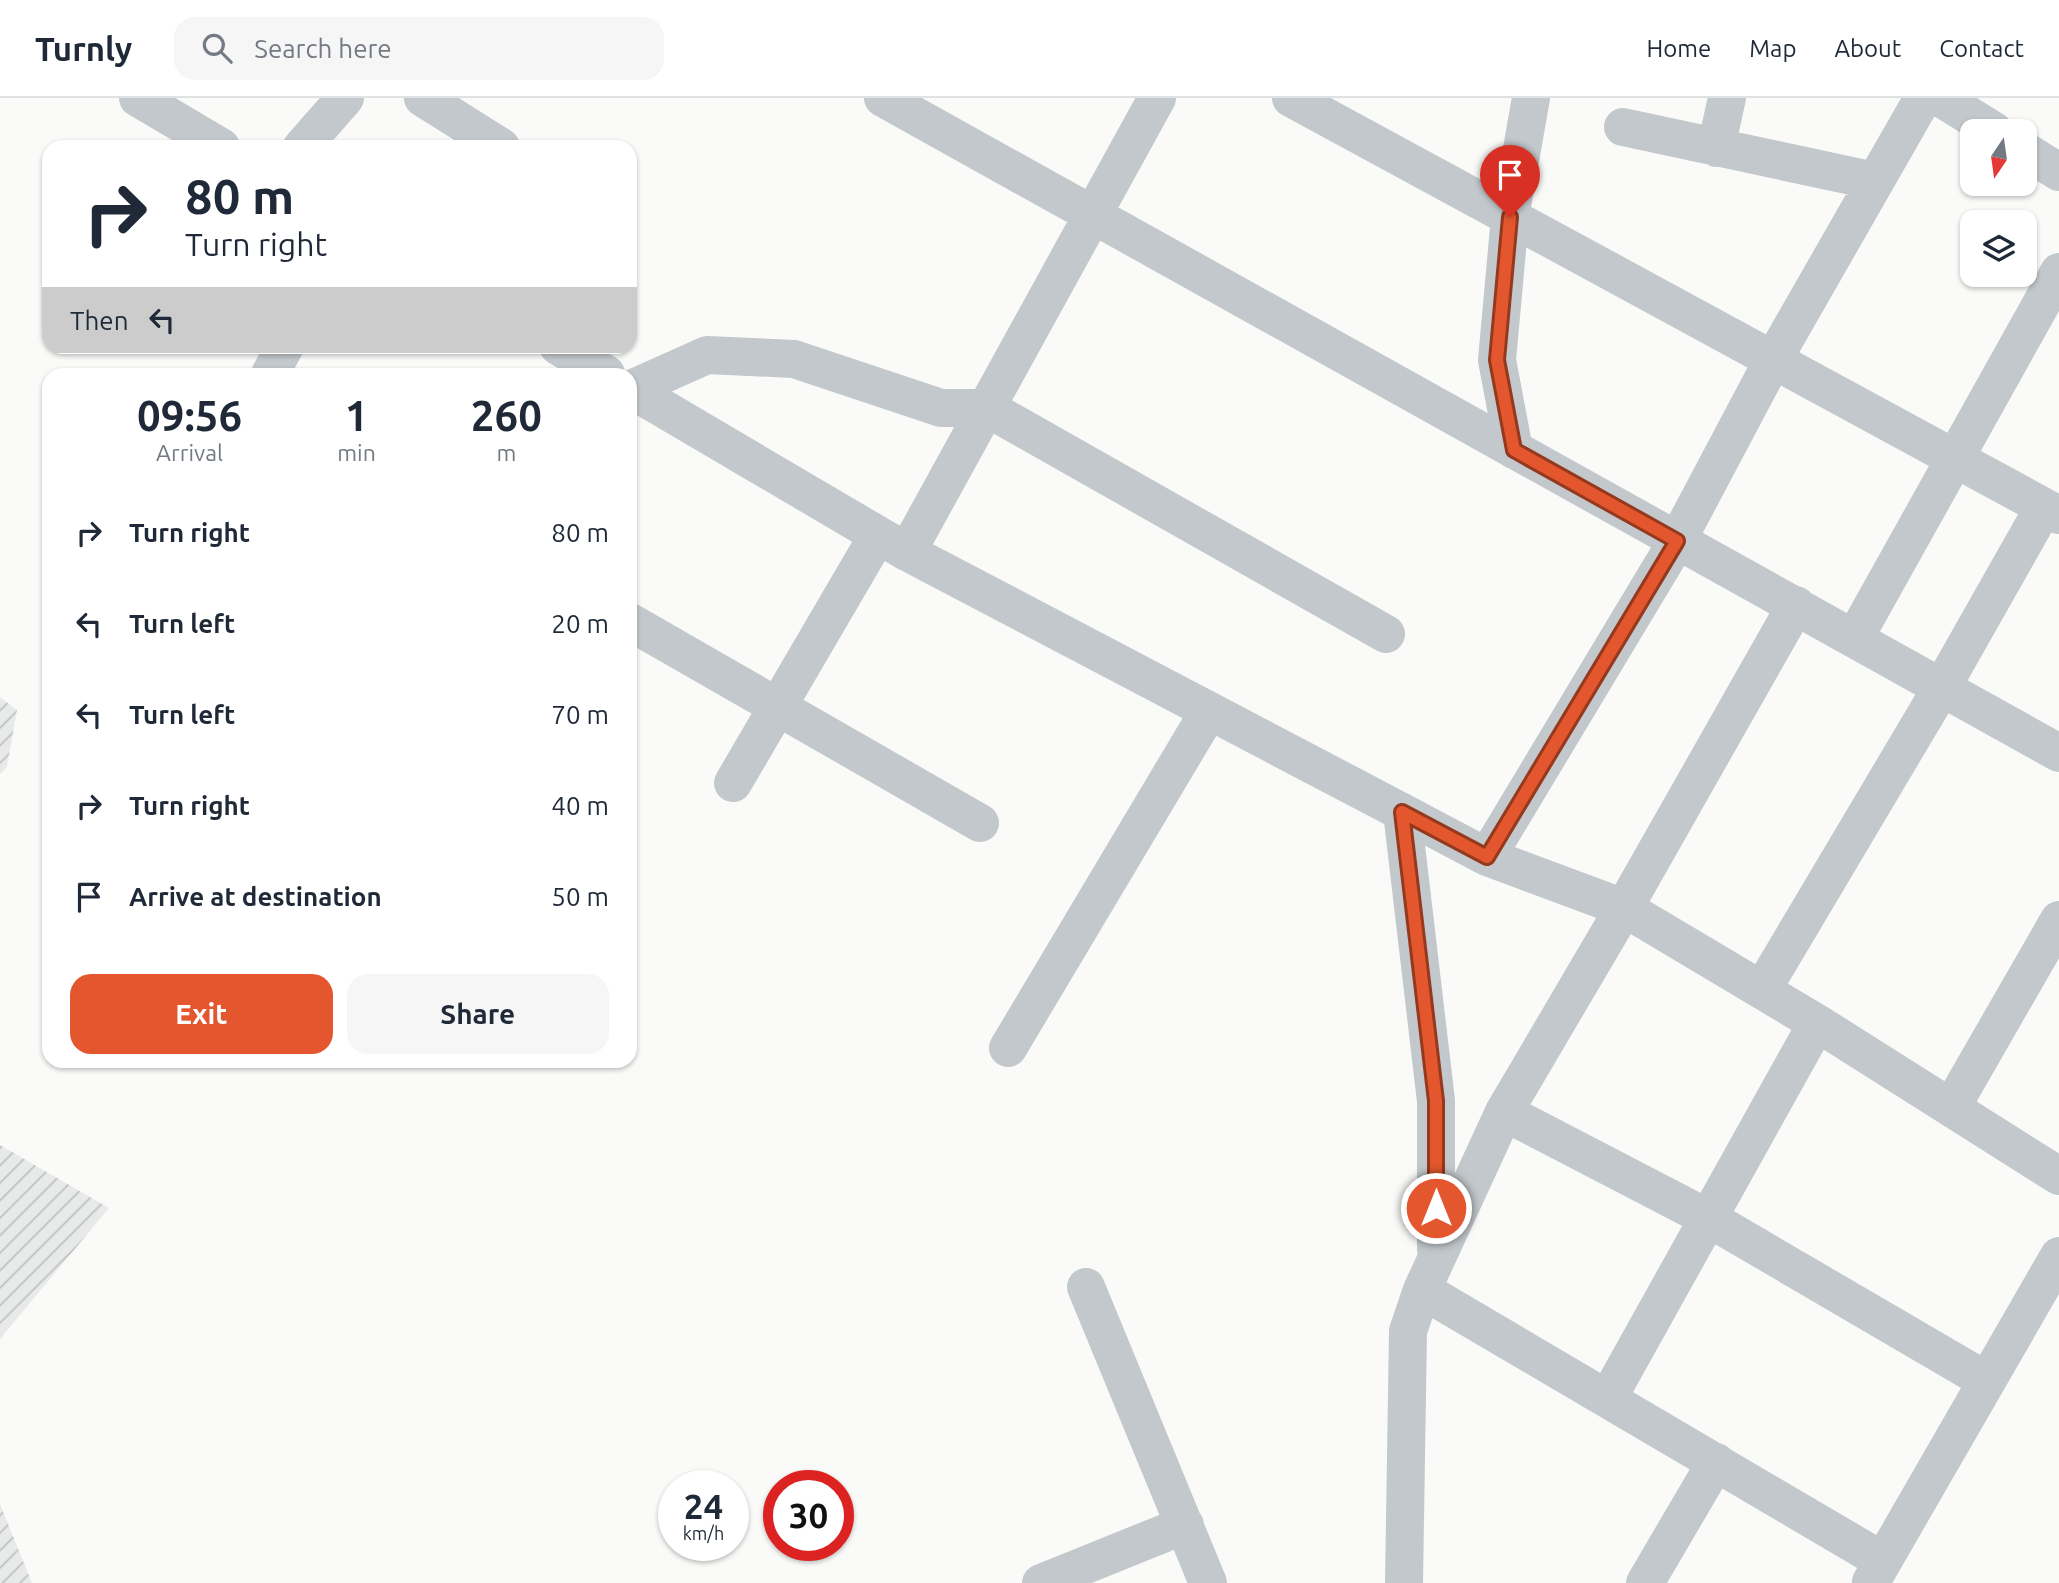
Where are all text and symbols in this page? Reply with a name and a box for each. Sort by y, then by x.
search box [174,17,664,80]
icon: search [198,29,236,67]
text: Turnly [35,30,132,67]
text: Search here [254,34,392,63]
text: Home [1646,35,1711,62]
text: Map [1749,35,1796,62]
text: About [1834,35,1901,62]
text: Contact [1939,35,2024,62]
north arrow [1960,119,2037,196]
map controls [1960,119,2037,287]
pin [1480,145,1540,217]
icon: arrive [1491,156,1529,194]
icon: right [70,168,161,259]
text: 80 m [185,168,294,223]
button: layers [1960,210,2037,287]
text: Turn right [185,226,327,262]
icon: left [143,301,181,339]
text: Then [70,306,129,335]
text: 09:56 [137,392,242,439]
text: 1 [345,392,368,439]
text: 260 [471,392,542,439]
text: Arrival [156,440,223,465]
text: min [337,440,376,465]
text: m [496,440,516,465]
icon: right [70,514,108,552]
text: Turn right [129,518,250,547]
text: 80 m [551,518,609,547]
icon: left [70,605,108,643]
text: Turn left [129,609,235,638]
text: 20 m [551,609,609,638]
icon: left [70,696,108,734]
text: Turn left [129,700,235,729]
text: 70 m [551,700,609,729]
icon: right [70,787,108,825]
text: Turn right [129,791,250,820]
text: 40 m [551,791,609,820]
icon: arrive [70,878,108,916]
text: Arrive at destination [129,882,382,911]
text: 50 m [551,882,609,911]
button: Exit [70,974,333,1054]
button: Share [347,974,609,1054]
position arrow [1399,1171,1473,1245]
speed limit sign: 30 [763,1470,854,1561]
text: 24 [684,1486,723,1526]
text: km/h [683,1523,724,1543]

